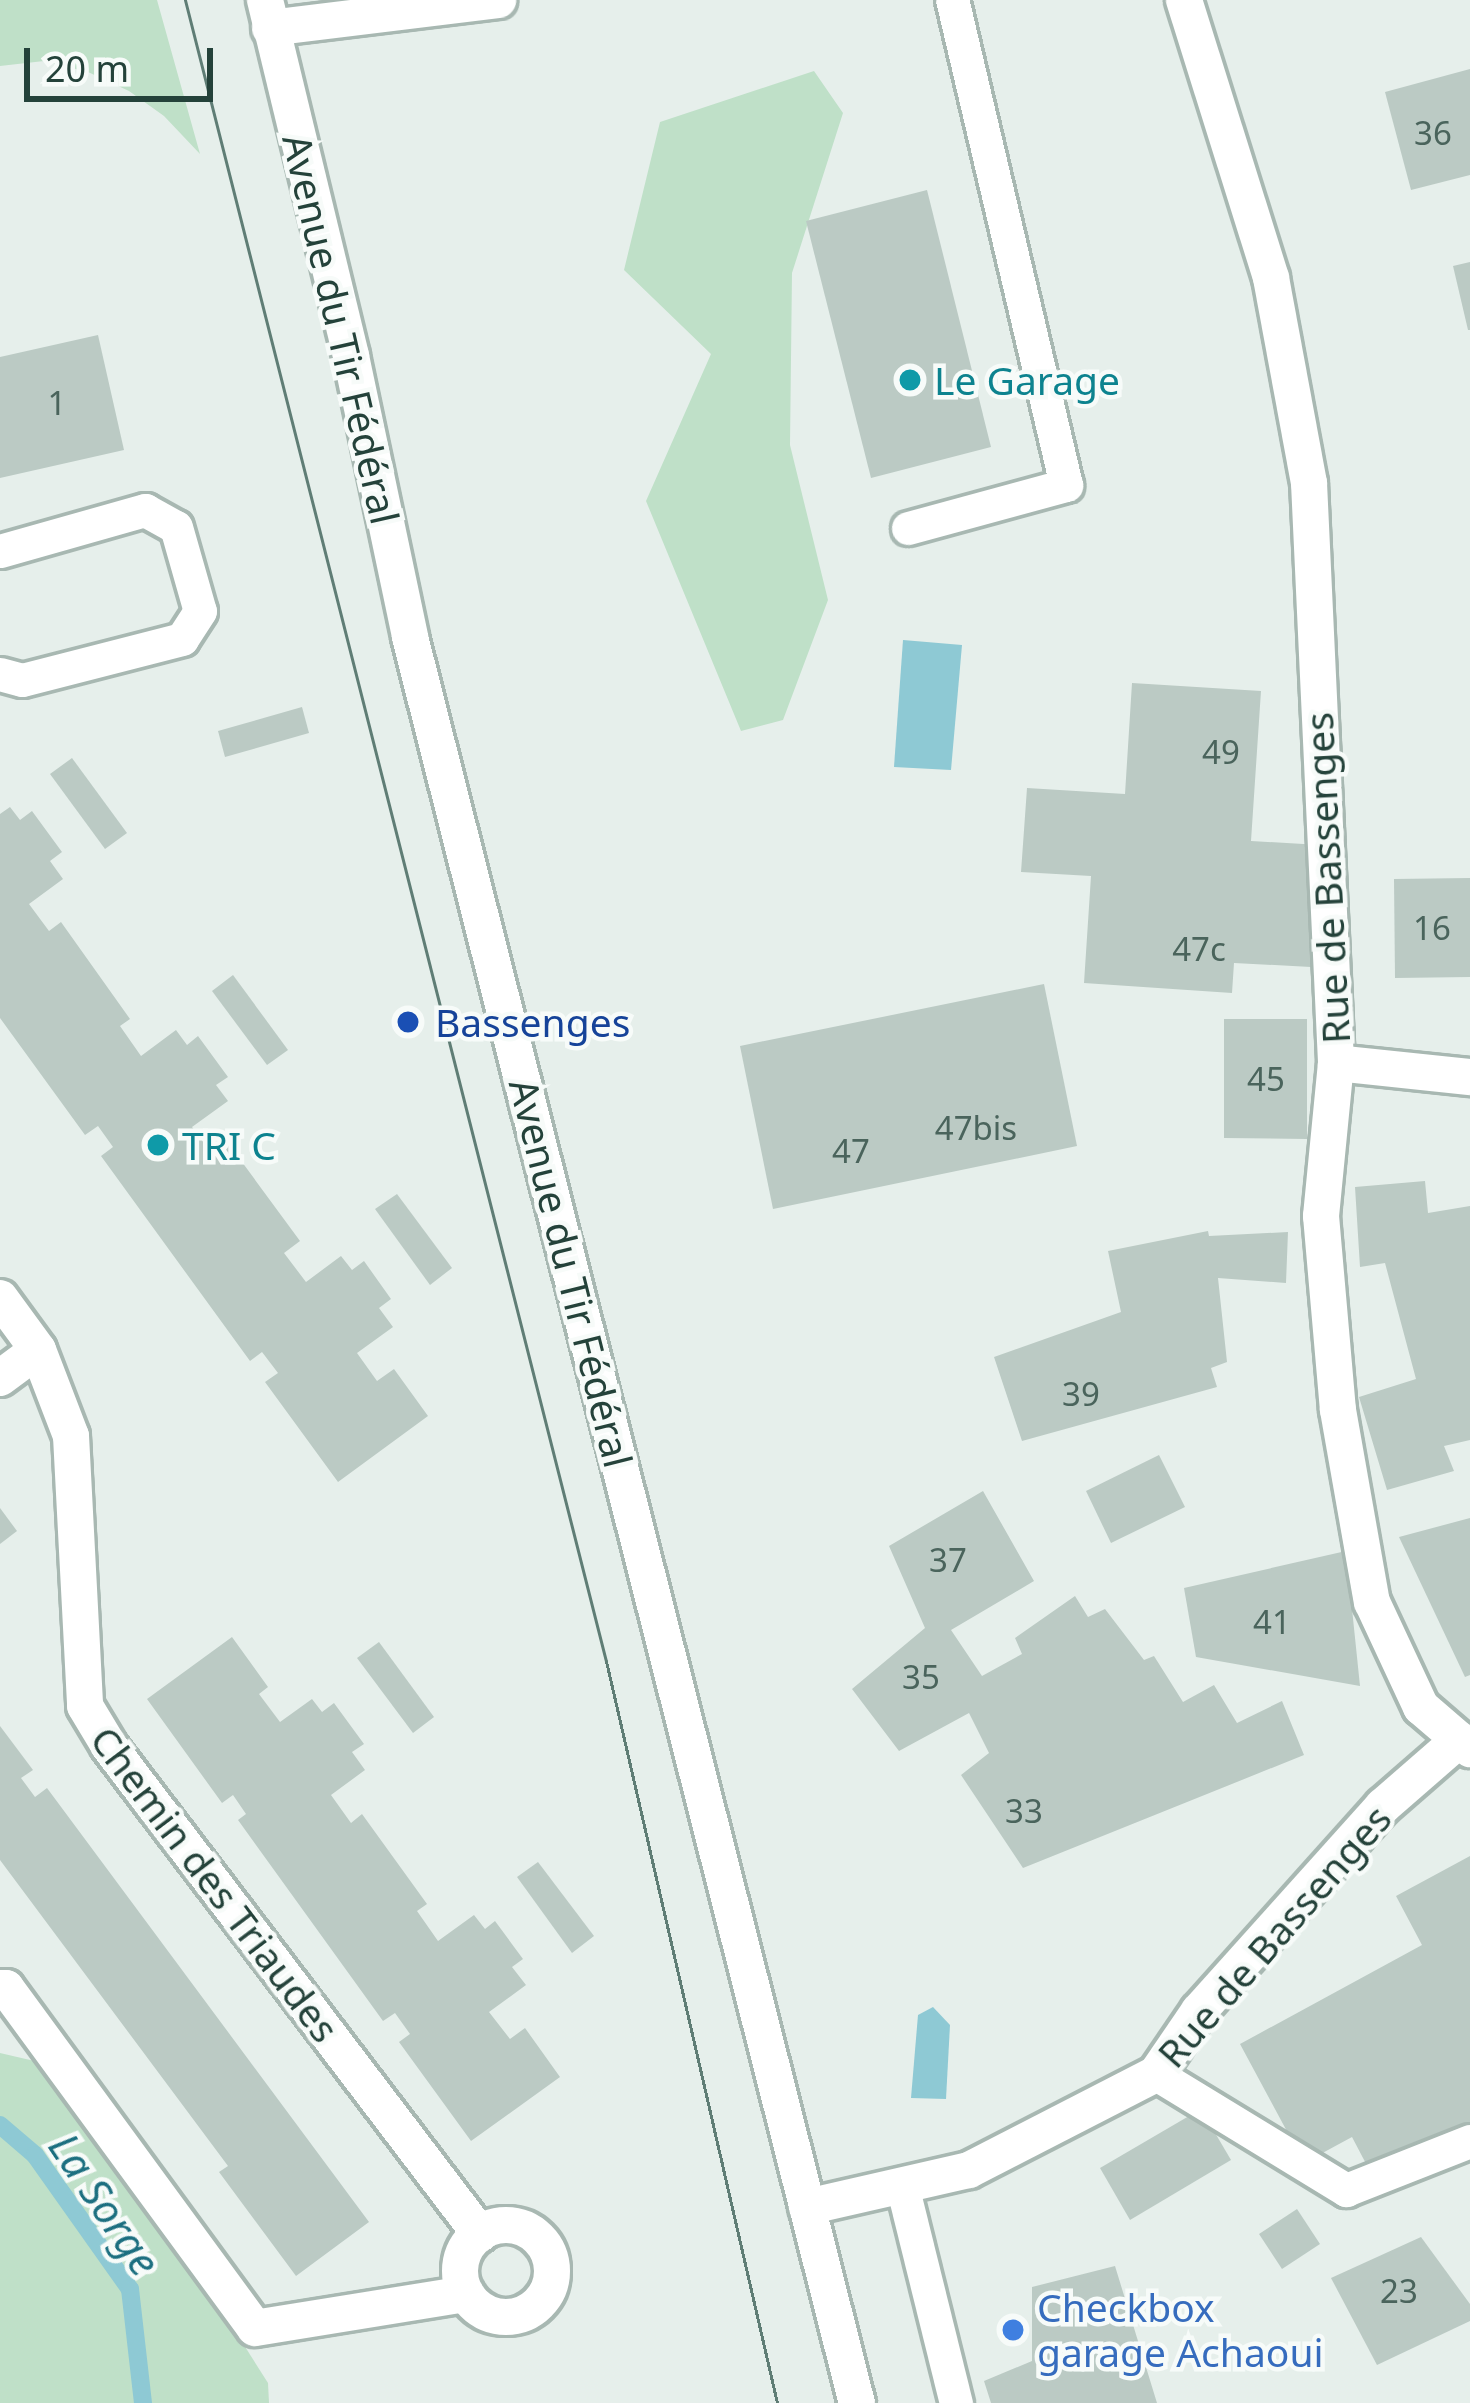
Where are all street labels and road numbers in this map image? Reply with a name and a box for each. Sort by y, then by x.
street label: Avenue du Tir Fédéral [273,129,409,529]
street label: Rue de Bassenges [1295,711,1359,1045]
street label: Avenue du Tir Fédéral [500,1074,642,1472]
street label: Chemin des Triaudes [81,1717,349,2051]
street label: Rue de Bassenges [1147,1795,1401,2077]

